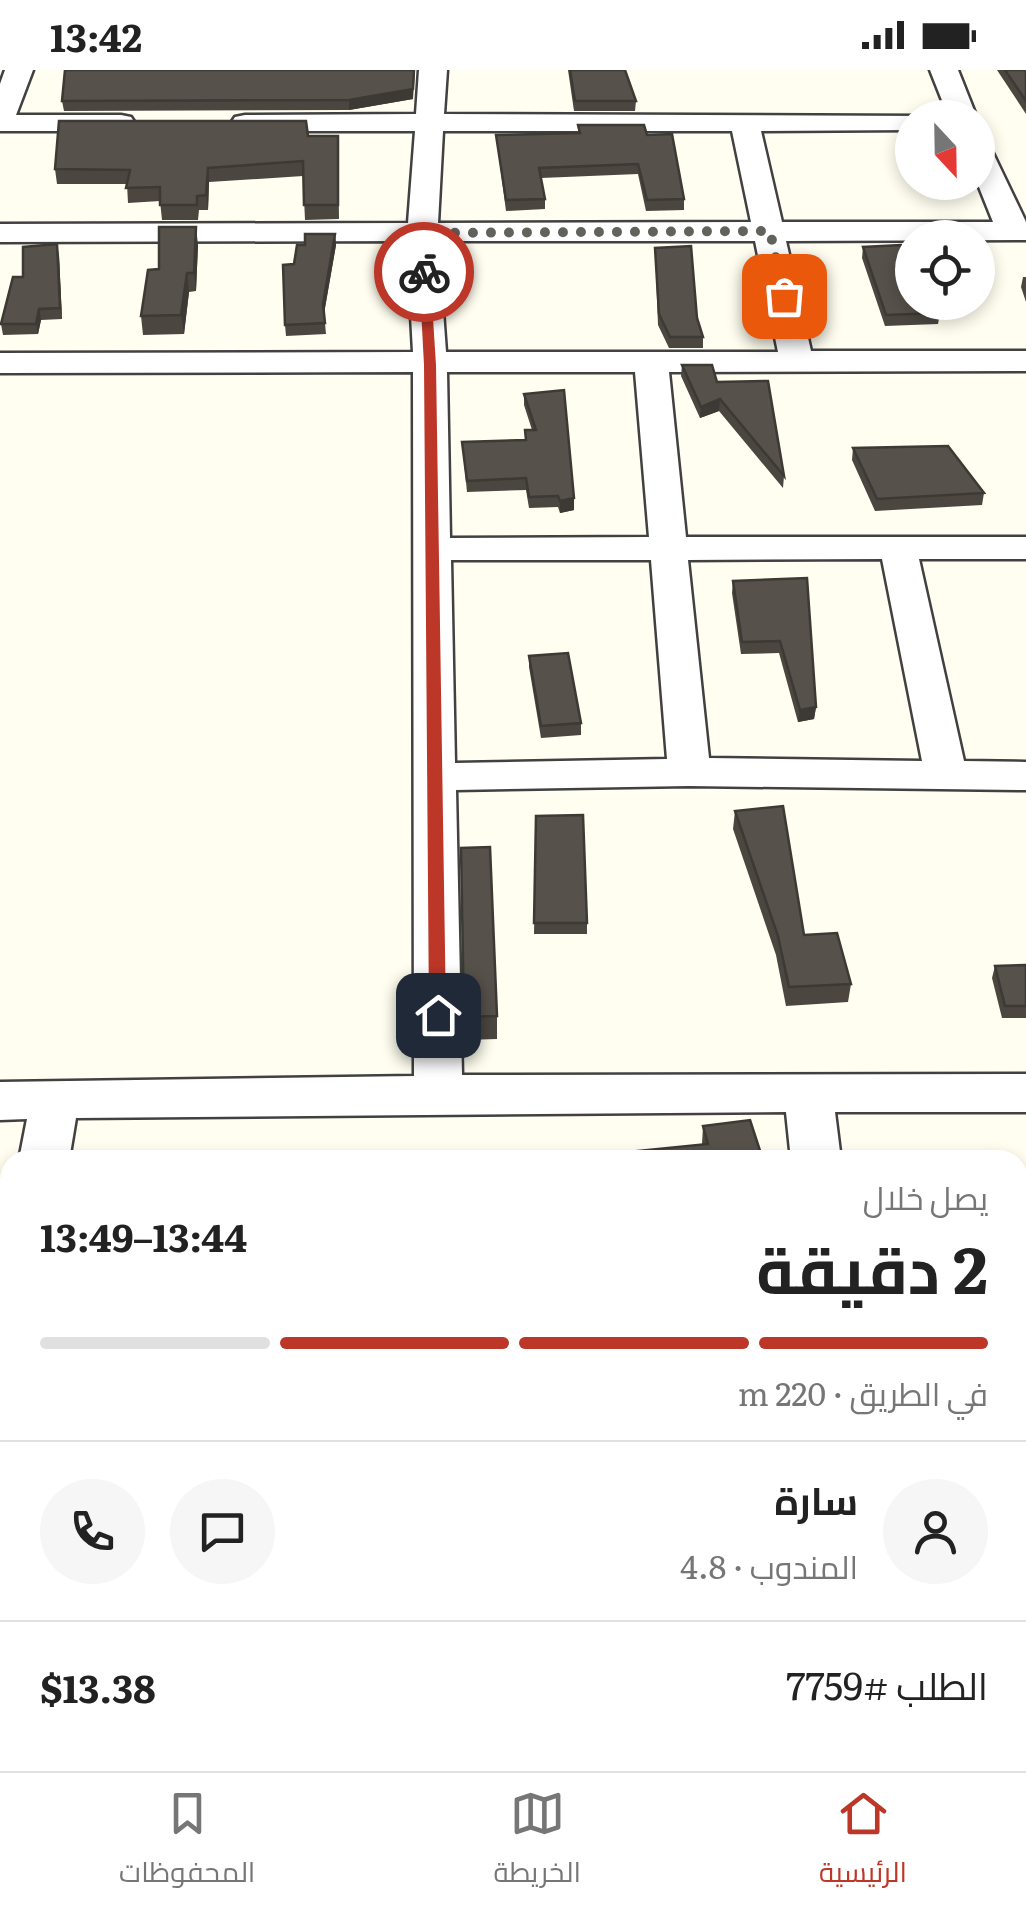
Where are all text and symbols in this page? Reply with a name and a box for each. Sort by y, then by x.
text: 13:42 [50,7,142,64]
north arrow [895,100,995,200]
map controls [895,100,995,320]
button: locate [895,220,995,320]
courier [374,222,474,322]
icon: bike [397,245,452,300]
pin [742,254,827,339]
icon: bag [757,269,812,324]
pin [396,973,481,1058]
icon: home [411,988,466,1043]
text: يصل خلال [863,1172,988,1220]
text: 13:44–13:49 [40,1207,247,1264]
text: 2 دقيقة [756,1217,988,1314]
text: في الطريق · 220 m [738,1368,988,1416]
text: سارة [775,1470,858,1527]
button: phone [40,1479,145,1584]
button: chat [170,1479,275,1584]
button: person [883,1479,988,1584]
text: المندوب · 4.8 [680,1541,858,1589]
text: الطلب #7759 [786,1655,988,1712]
text: $13.38 [40,1658,156,1715]
tab: المحفوظات [119,1786,255,1898]
tab: الخريطة [494,1786,581,1898]
tab: الرئيسية [819,1786,907,1898]

